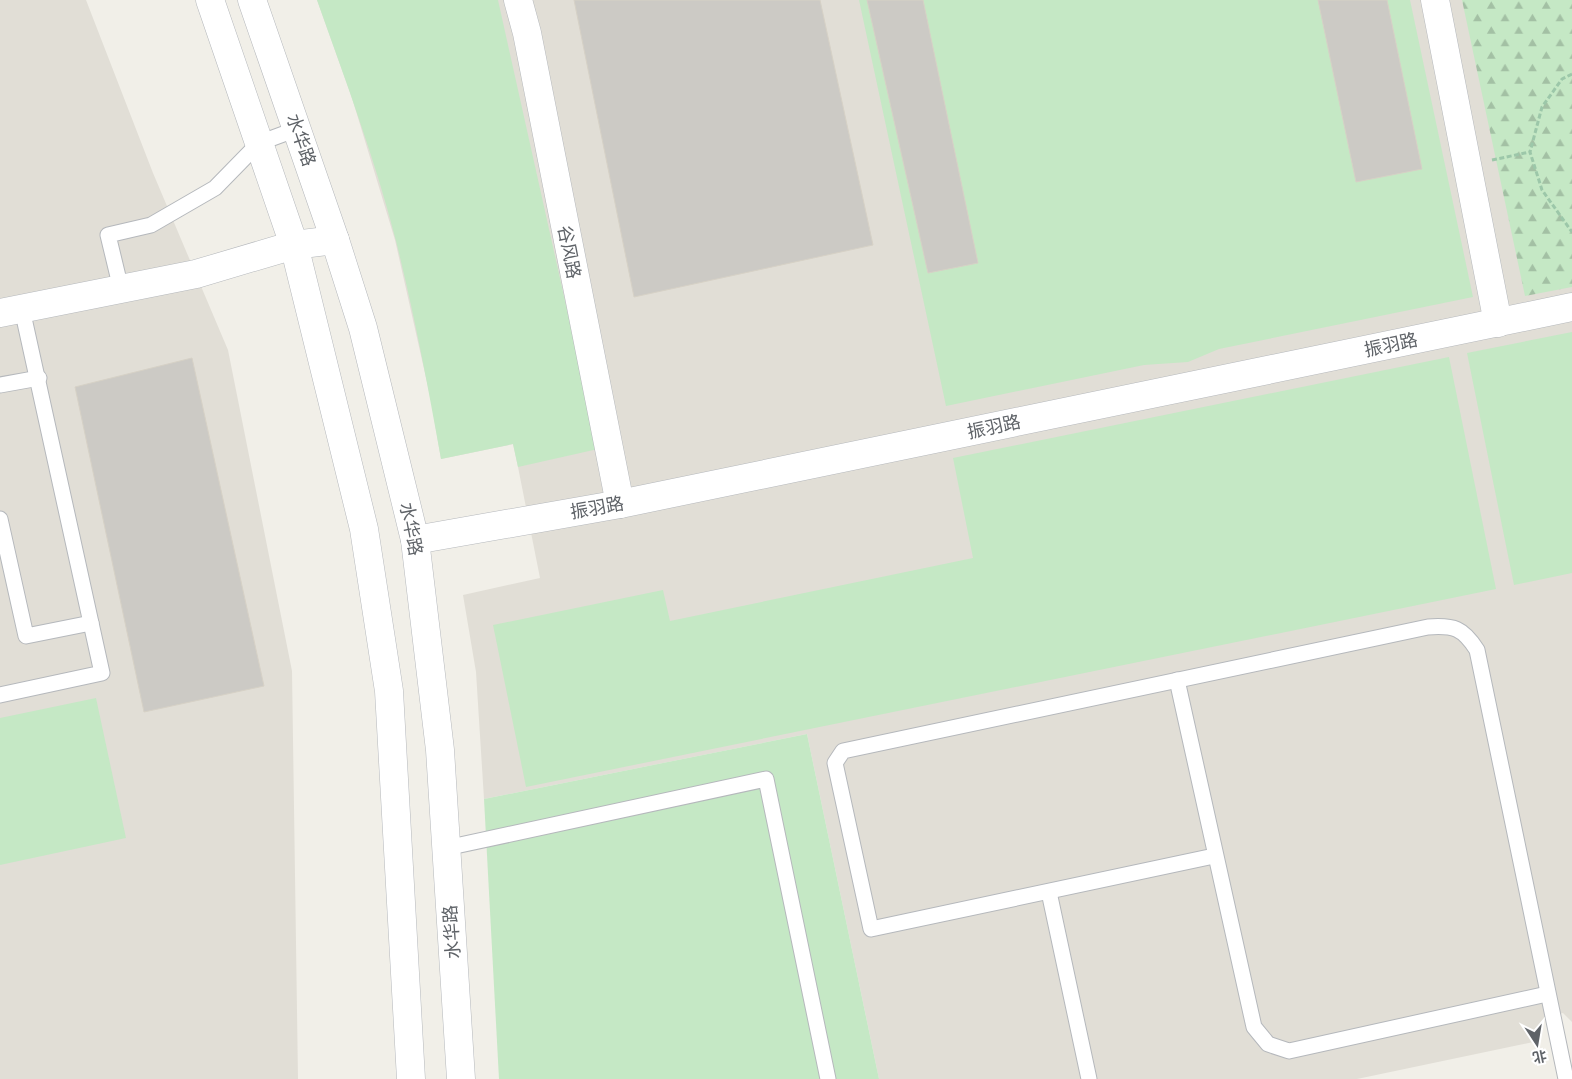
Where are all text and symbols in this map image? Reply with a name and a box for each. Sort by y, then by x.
street label: 水华路 [283,111,320,169]
street label: 谷风路 [554,223,585,280]
street label: 振羽路 [1362,329,1419,360]
street label: 振羽路 [965,411,1022,442]
street label: 振羽路 [569,492,625,523]
street label: 水华路 [396,500,427,557]
street label: 水华路 [439,904,464,960]
north arrow [1512,1019,1562,1069]
text: 北 [1531,1047,1548,1066]

